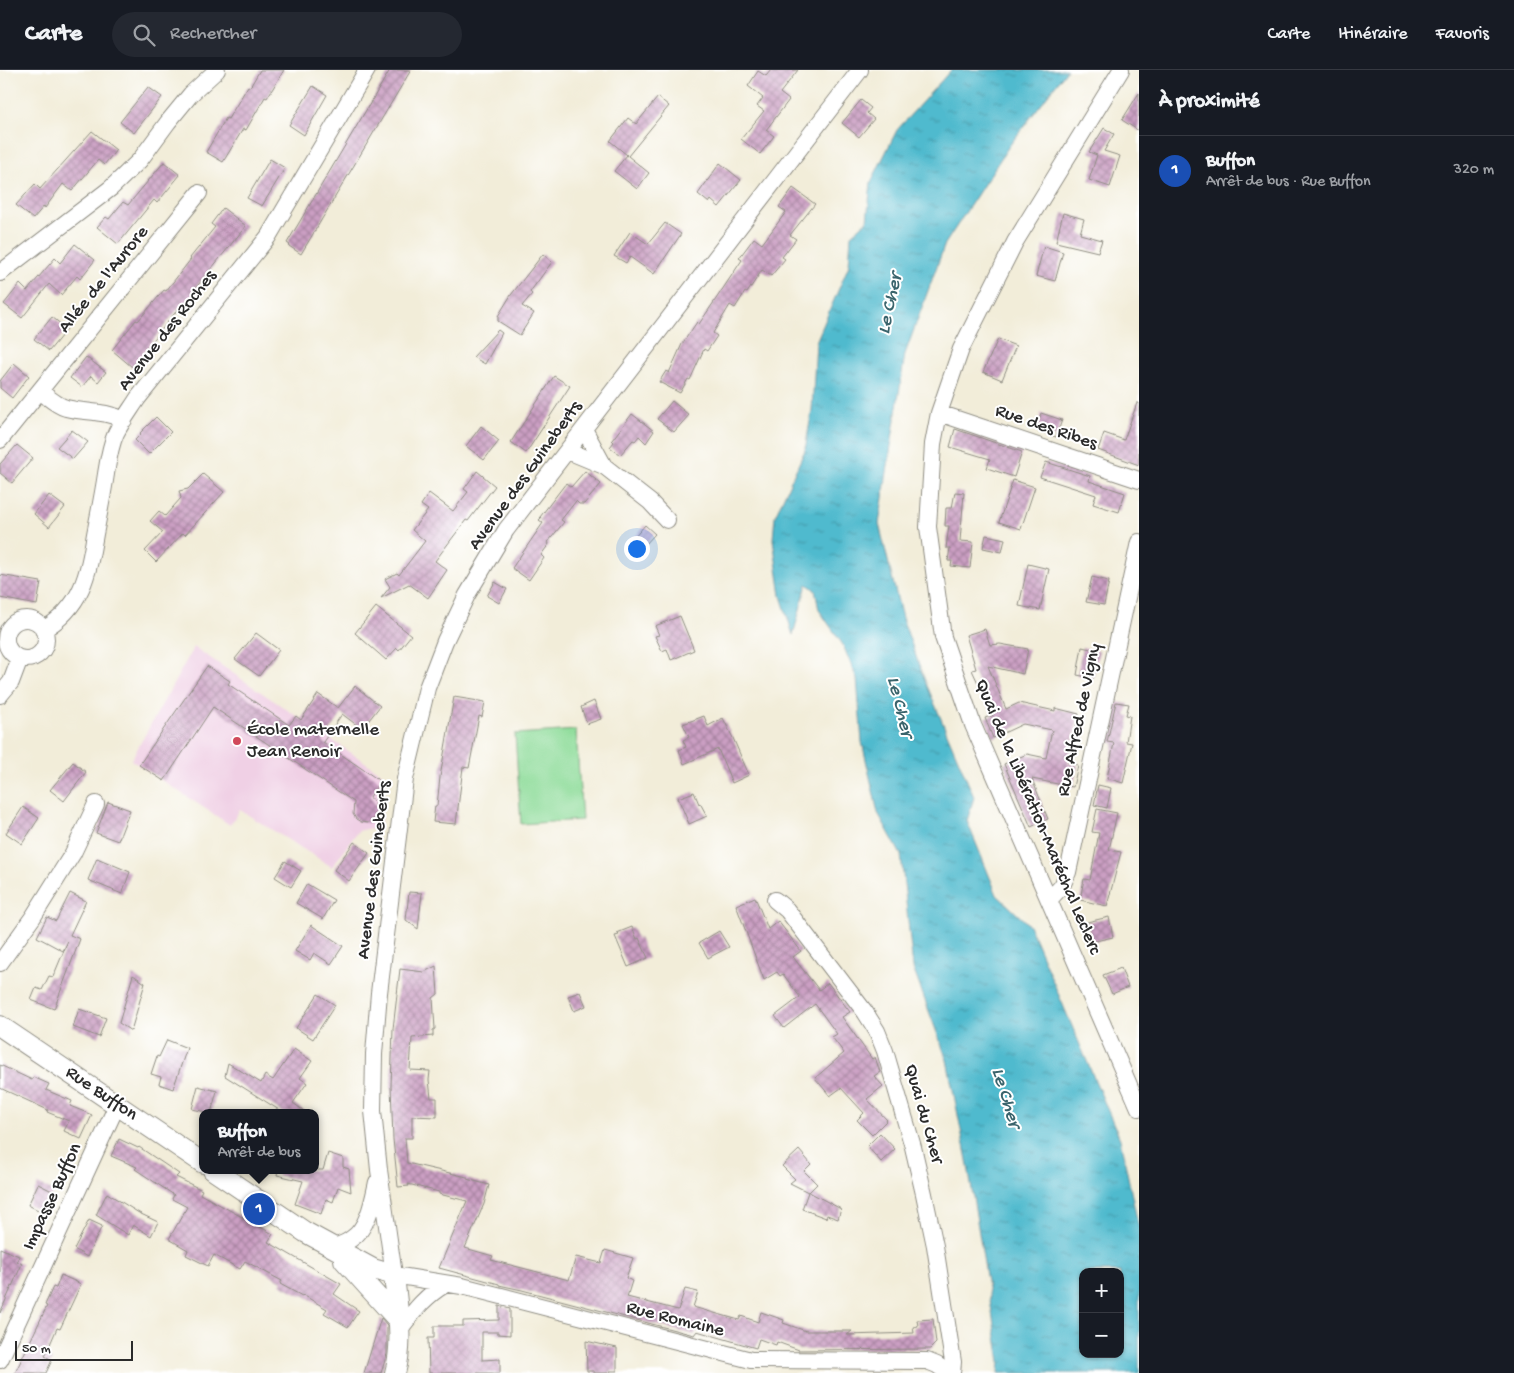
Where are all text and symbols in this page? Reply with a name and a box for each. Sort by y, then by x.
search box [112,12,462,57]
text: Carte [25,20,82,49]
icon: search [130,21,158,49]
text: Rechercher [170,23,256,46]
text: Carte [1267,24,1310,45]
text: Itinéraire [1338,24,1408,45]
text: Favoris [1436,24,1489,45]
text: À proximité [1159,90,1260,115]
text: Buffon [1206,150,1255,173]
text: 1 [1172,161,1178,180]
text: 320 m [1454,161,1494,180]
text: Arrêt de bus · Rue Buffon [1206,173,1371,192]
street label: Allée de l'Aurore [54,222,154,338]
street label: Avenue des Roches [114,265,223,396]
water label: Le Cher [873,268,909,336]
street label: Avenue des Guineberts [464,396,589,555]
street label: Rue des Ribes [992,400,1101,457]
your location [624,536,650,562]
street label: Rue Alfred de Vigny [1053,641,1108,799]
water label: Le Cher [880,674,919,743]
street label: Quai de la Libération-Maréchal Leclerc [968,676,1106,959]
place label: École maternelle Jean Renoir [247,719,379,764]
marker: École maternelle Jean Renoir [231,735,243,747]
street label: Avenue des Guineberts [353,779,397,960]
street label: Rue Buffon [60,1061,142,1127]
street label: Quai du Cher [898,1062,949,1169]
water label: Le Cher [985,1065,1026,1134]
popup [199,1109,319,1174]
text: Buffon [218,1121,267,1144]
street label: Impasse Buffon [18,1140,88,1254]
text: Arrêt de bus [218,1144,300,1163]
pin: 1 [243,1190,275,1228]
map controls [1079,1268,1124,1358]
button: + [1079,1268,1124,1313]
street label: Rue Romaine [624,1297,726,1343]
button: − [1079,1313,1124,1358]
scale bar [15,1338,132,1361]
text: 50 m [22,1341,51,1358]

